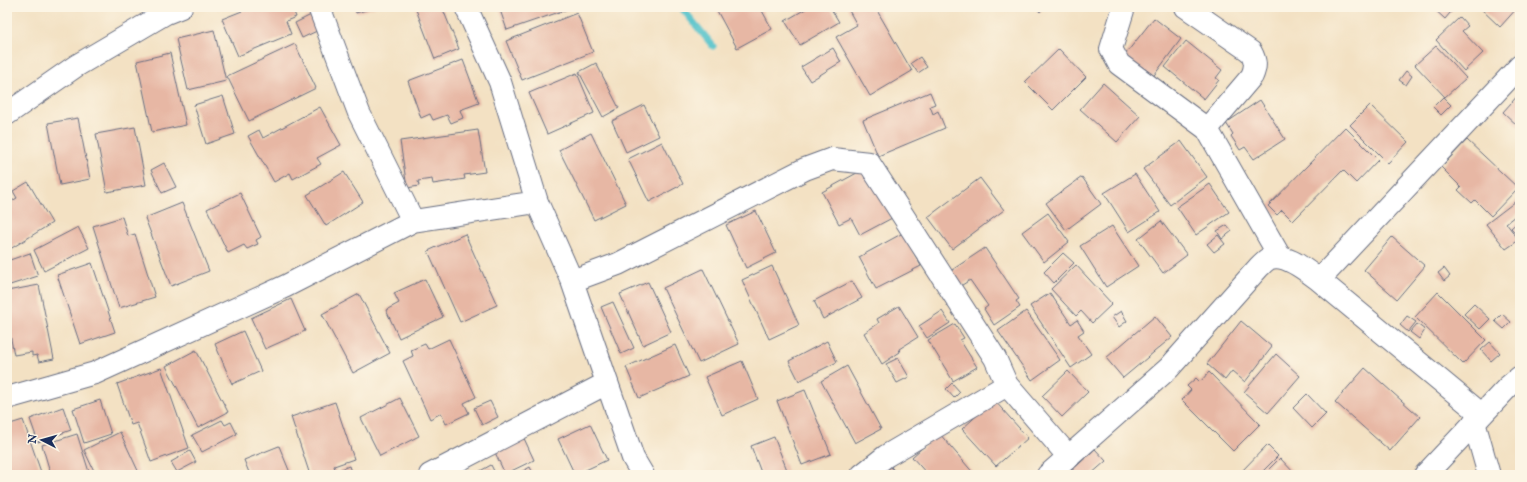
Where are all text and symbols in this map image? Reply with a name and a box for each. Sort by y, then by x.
north arrow [22,420,62,460]
text: N [25,433,41,446]

